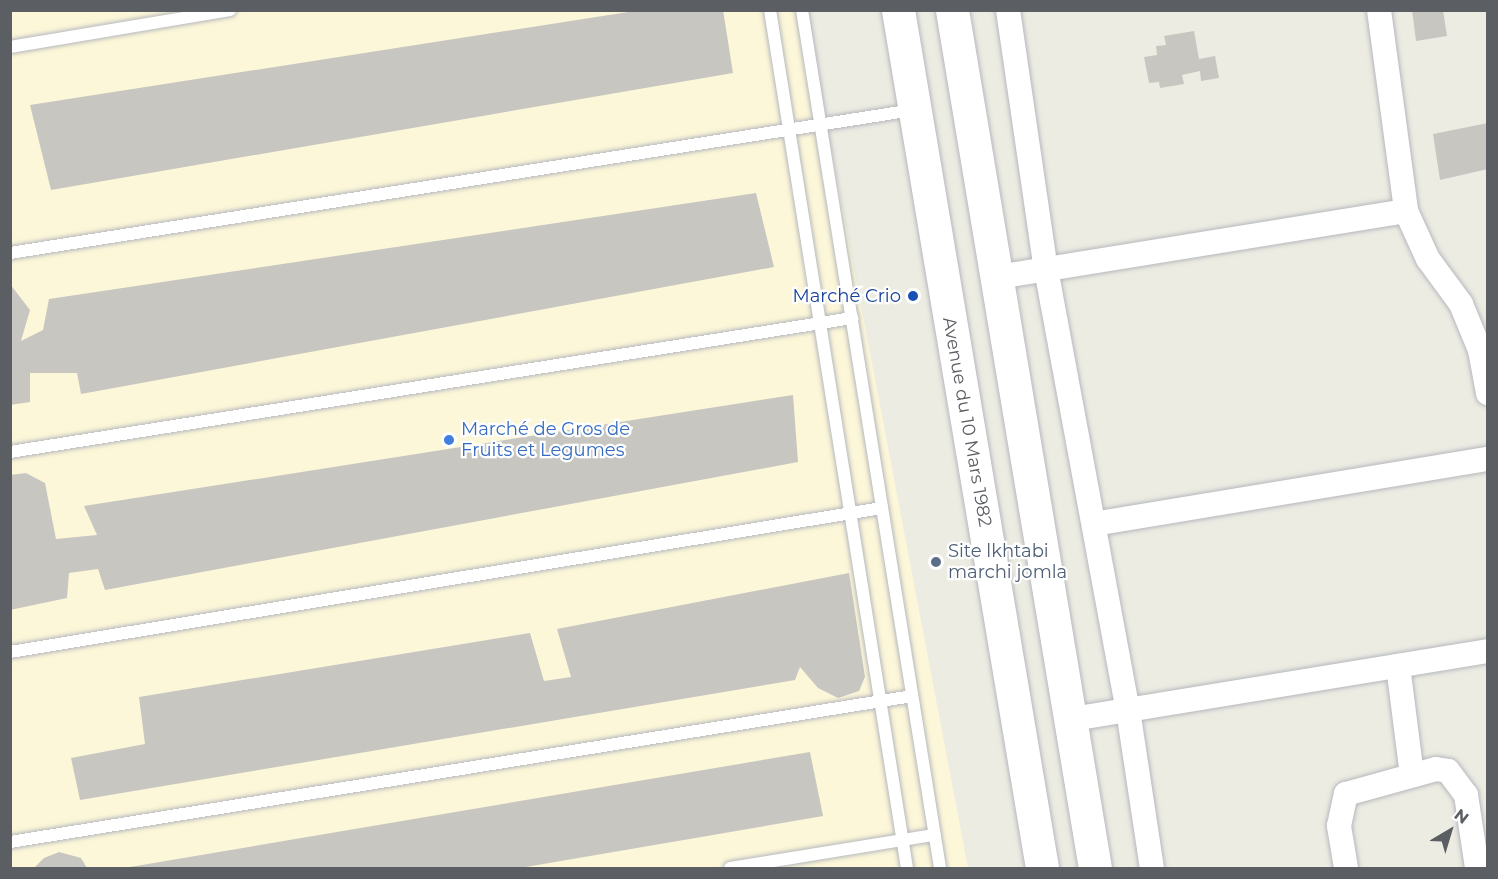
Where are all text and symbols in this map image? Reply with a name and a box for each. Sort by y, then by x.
place label: Marché Crio [792,285,901,307]
marker: Marché Crio [906,289,920,303]
street label: Avenue du 10 Mars 1982 [938,316,996,528]
place label: Marché de Gros de Fruits et Legumes [461,419,630,462]
marker: Marché de Gros de Fruits et Legumes [442,433,456,447]
place label: Site lkhtabi marchi jomla [948,541,1067,584]
marker: Site lkhtabi marchi jomla [929,555,943,569]
north arrow [1420,801,1480,861]
text: N [1450,805,1472,828]

